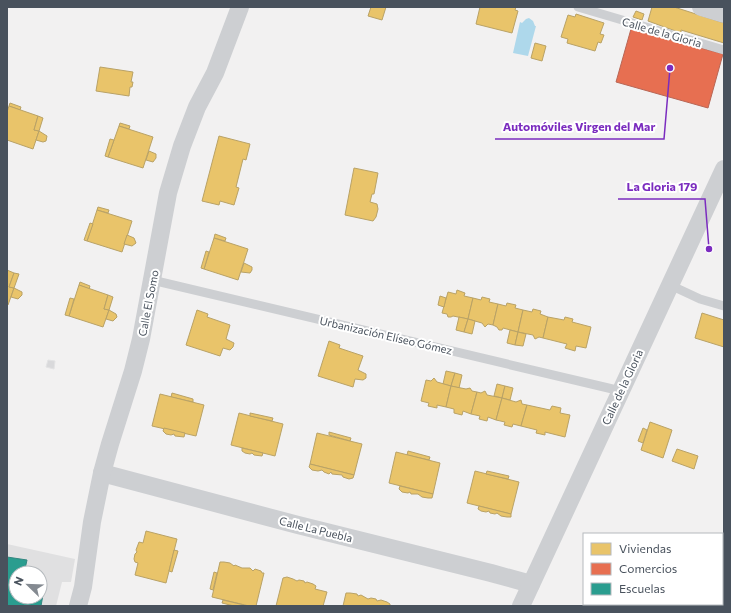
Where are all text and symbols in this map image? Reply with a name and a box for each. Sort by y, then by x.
street label: Calle de la Gloria [621,14,703,50]
callout: Automóviles Virgen del Mar [495,115,664,139]
text: Automóviles Virgen del Mar [503,119,655,133]
callout: La Gloria 179 [618,175,705,199]
text: La Gloria 179 [626,179,698,193]
street label: Calle El Somo [135,268,161,337]
street label: Urbanización Elíseo Gómez [319,313,454,357]
street label: Calle de la Gloria [599,347,645,427]
street label: Calle La Puebla [278,514,354,544]
legend [583,533,723,605]
text: Viviendas [619,541,671,555]
text: Comercios [619,561,677,575]
north arrow [8,565,48,605]
text: N [11,575,26,587]
text: Escuelas [619,581,665,595]

